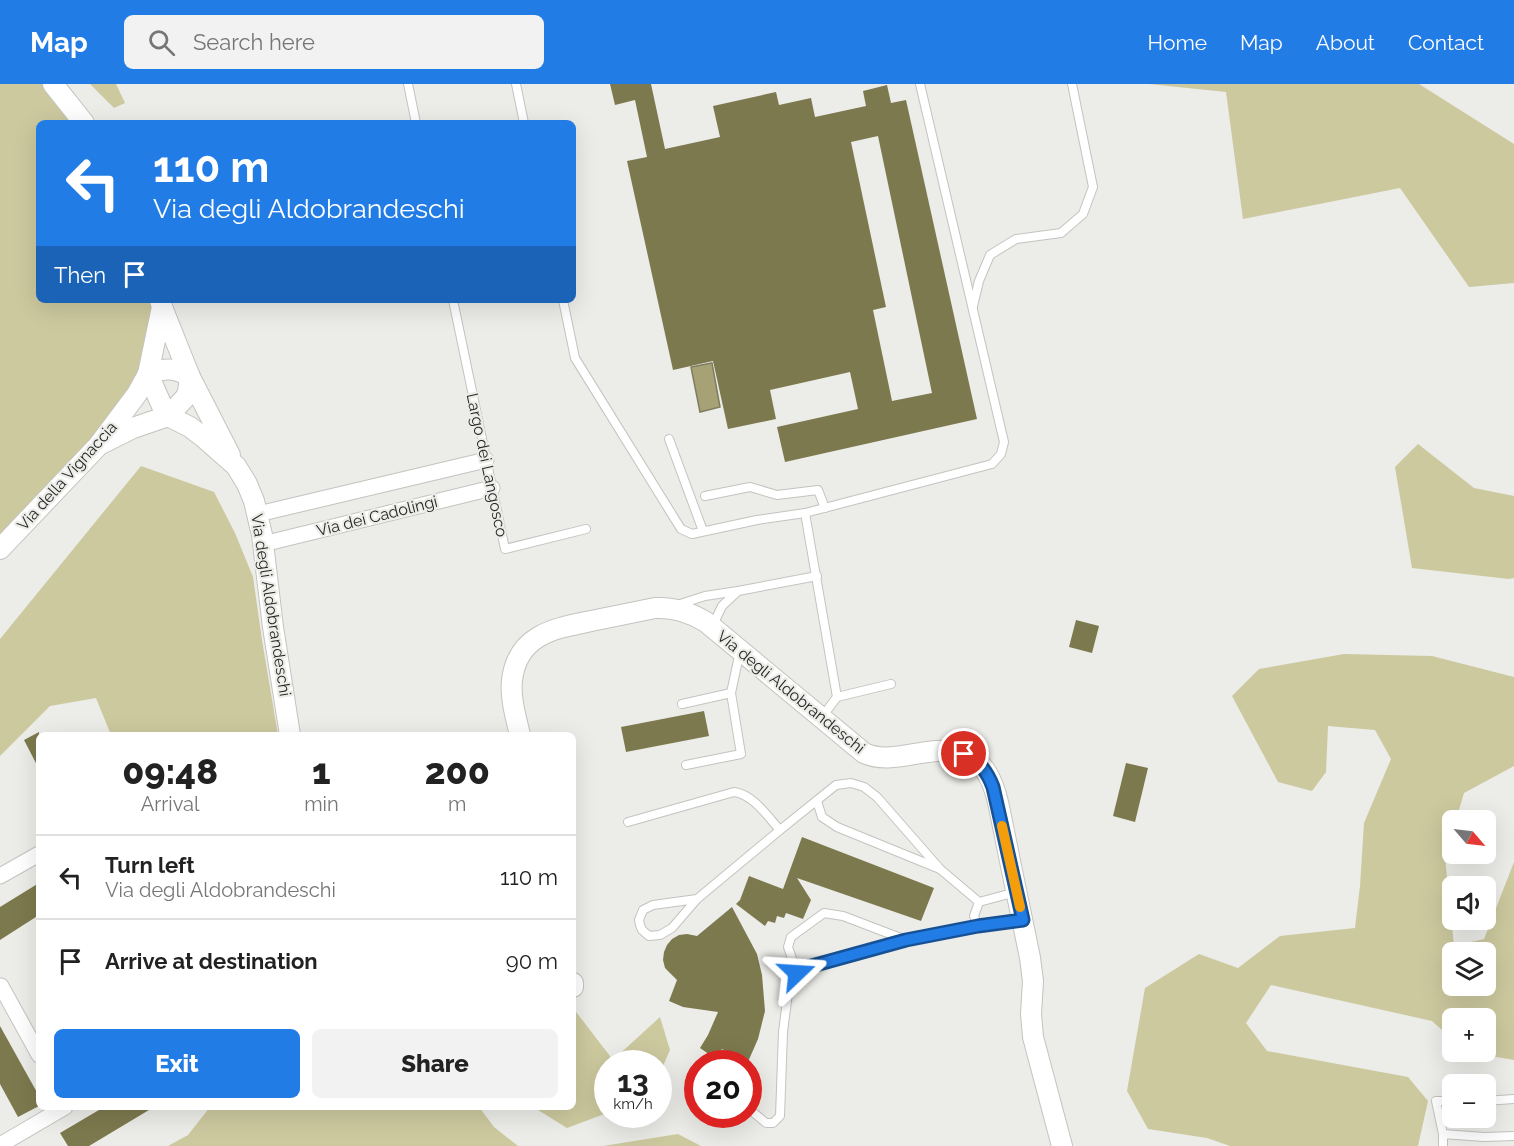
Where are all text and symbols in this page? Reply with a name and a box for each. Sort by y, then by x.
search box [124,15,544,69]
text: Map [30,26,88,59]
icon: search [145,26,178,59]
text: Search here [193,29,315,55]
text: Home [1148,30,1207,55]
text: Map [1240,30,1283,55]
text: About [1316,30,1375,55]
text: Contact [1408,30,1484,55]
text: 110 m [153,143,269,192]
icon: left [54,144,132,222]
text: Via degli Aldobrandeschi [153,193,465,224]
icon: arrive [118,258,151,291]
text: Then [54,262,106,288]
street label: Largo dei Langosco [462,391,512,539]
street label: Via della Vignaccia [13,418,121,534]
street label: Via dei Cadolingi [315,492,439,540]
street label: Via degli Aldobrandeschi [247,512,295,698]
street label: Via degli Aldobrandeschi [713,627,869,757]
pin [938,728,989,779]
icon: arrive [947,737,980,770]
text: 09:48 [122,750,218,792]
text: 1 [312,750,331,792]
text: 200 [425,750,490,792]
text: Arrival [141,792,199,816]
text: min [304,792,339,816]
text: m [448,792,466,816]
north arrow [1442,810,1496,864]
map controls [1442,810,1496,1128]
text: Turn left [105,852,195,878]
icon: left [54,861,87,894]
text: 110 m [500,864,558,890]
button: sound [1442,876,1496,930]
text: Via degli Aldobrandeschi [105,878,336,902]
position arrow [765,941,829,1005]
button: layers [1442,942,1496,996]
icon: arrive [54,945,87,978]
text: Arrive at destination [105,948,318,974]
text: 90 m [506,948,558,974]
button: + [1442,1008,1496,1062]
button: Exit [54,1029,300,1098]
button: Share [312,1029,558,1098]
speed limit sign: 20 [684,1050,762,1128]
text: 13 [617,1064,649,1099]
button: − [1442,1074,1496,1128]
text: km/h [613,1095,653,1113]

